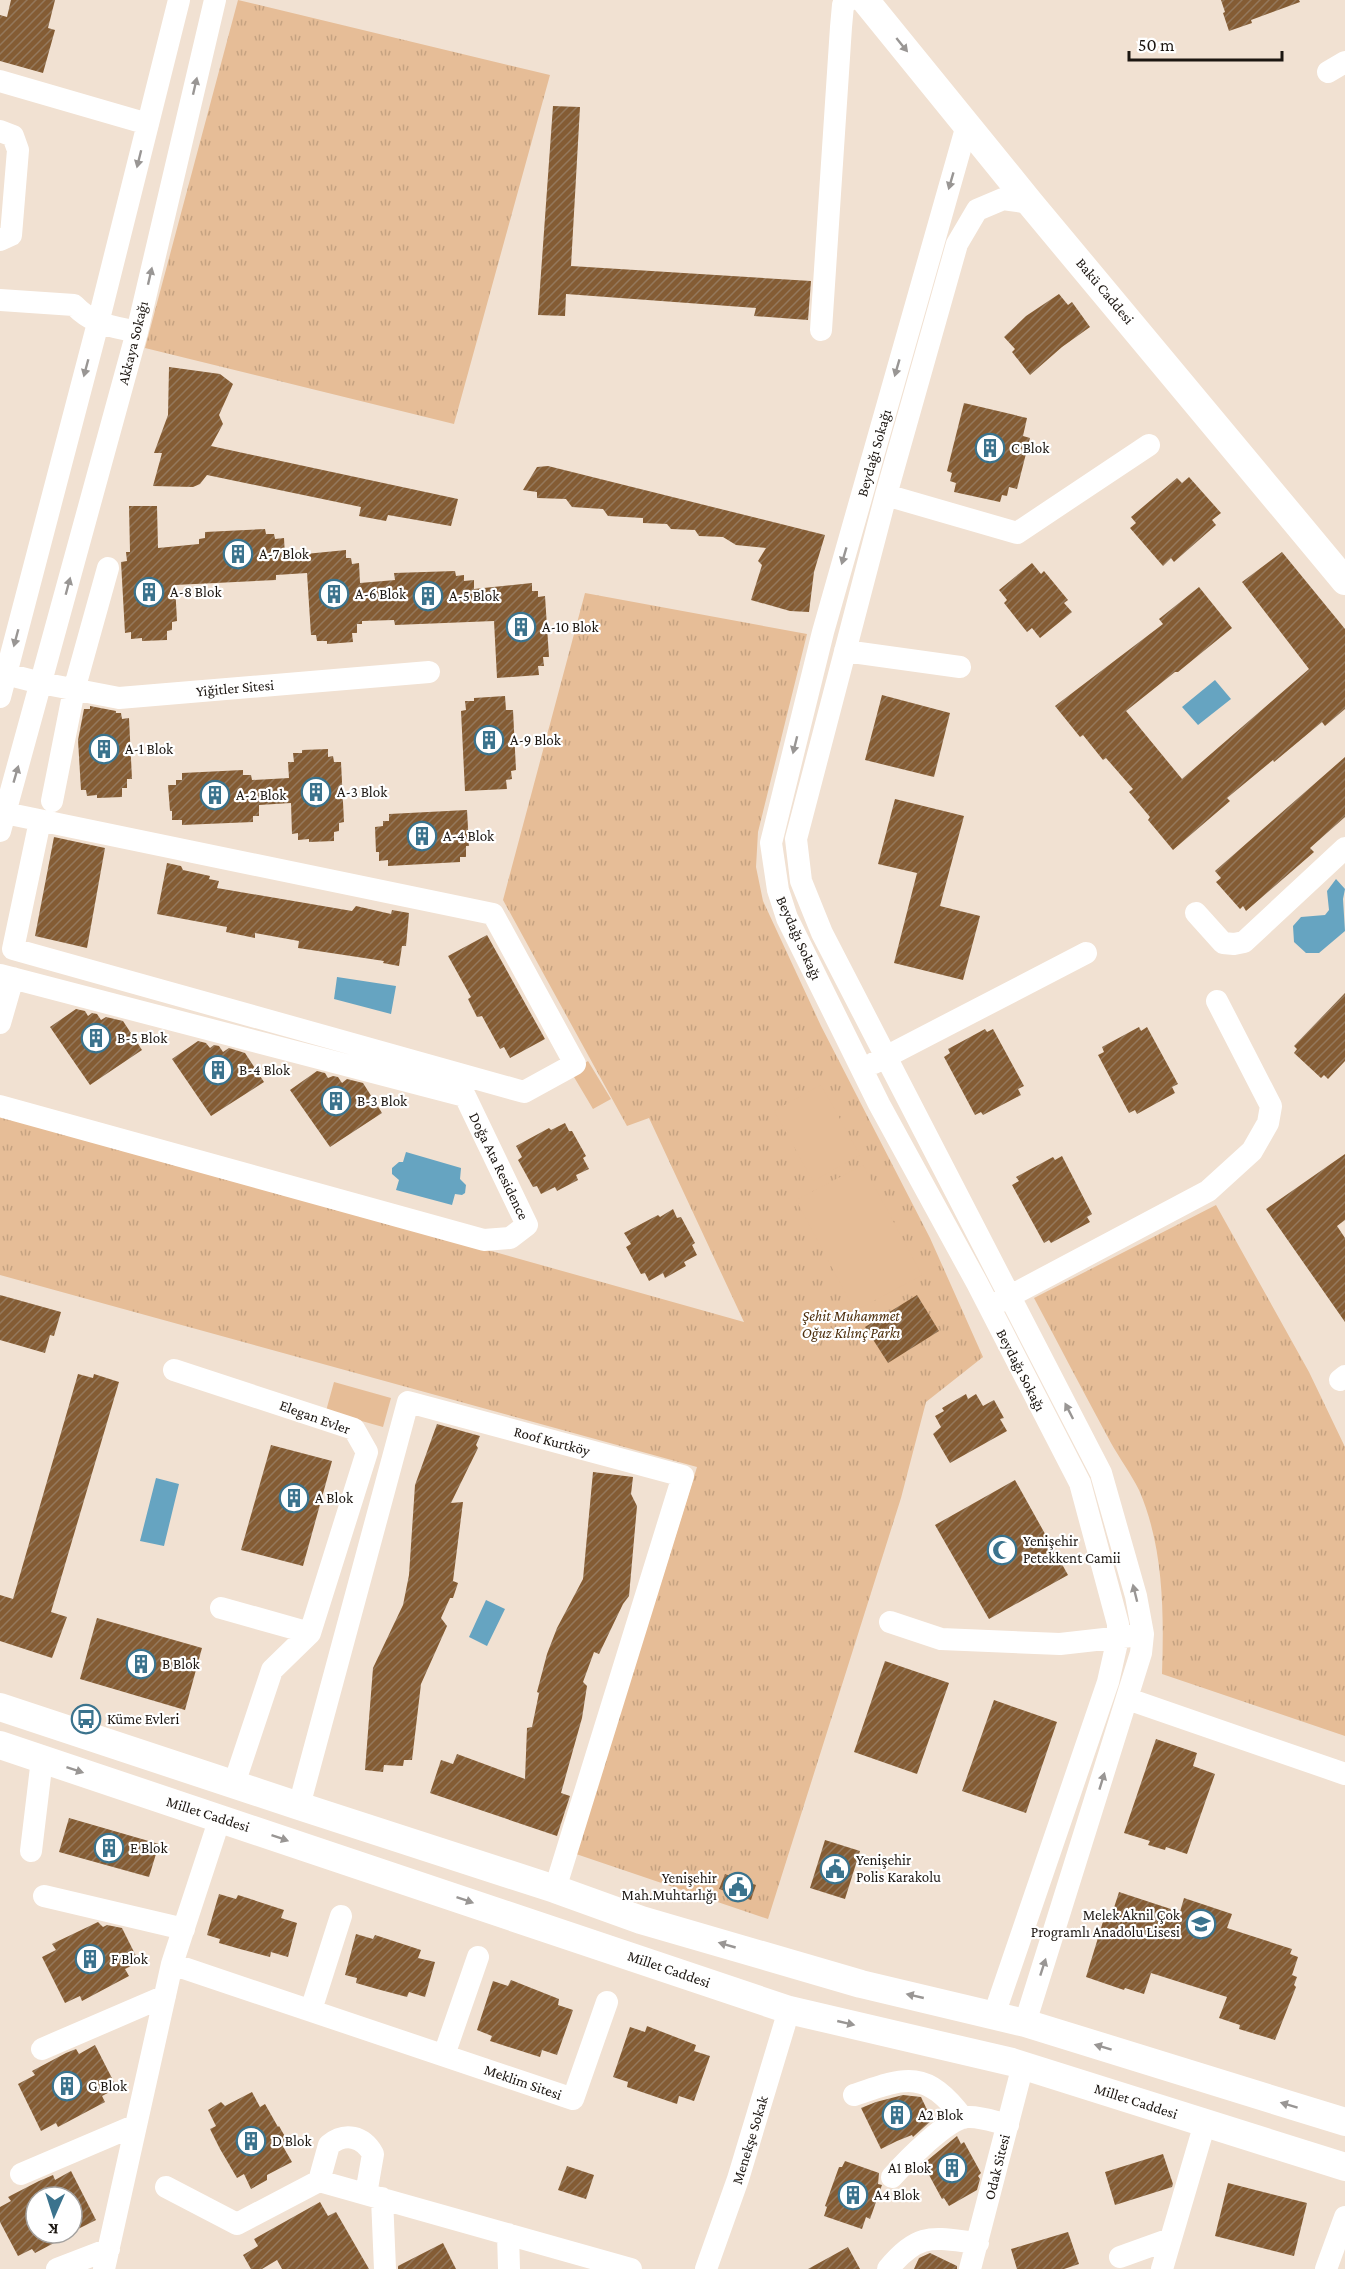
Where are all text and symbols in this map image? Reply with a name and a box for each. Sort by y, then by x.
scale bar [1129,24,1282,62]
text: 50 m [1138,35,1175,55]
one-way arrow [895,37,908,52]
one-way arrow [190,77,200,96]
one-way arrow [134,149,144,168]
one-way arrow [946,172,955,190]
street label: Bakü Caddesi [1073,255,1137,327]
one-way arrow [146,267,156,286]
street label: Akkaya Sokağı [115,299,152,387]
one-way arrow [81,359,90,377]
one-way arrow [892,359,902,378]
street label: Beydağı Sokağı [854,407,895,499]
building icon: C Blok [974,432,1006,464]
place label: C Blok [1011,440,1050,456]
building icon: A-7 Blok [222,538,254,570]
place label: A-7 Blok [259,546,310,562]
one-way arrow [839,547,848,565]
building icon: A-8 Blok [133,576,165,608]
one-way arrow [63,577,73,596]
building icon: A-6 Blok [318,578,350,610]
building icon: A-5 Blok [412,580,444,612]
place label: A-8 Blok [170,584,222,600]
place label: A-6 Blok [355,586,407,602]
place label: A-5 Blok [449,588,500,604]
building icon: A-10 Blok [505,611,537,643]
place label: A-10 Blok [542,619,600,635]
one-way arrow [10,629,20,647]
street label: Yiğitler Sitesi [195,677,275,700]
building icon: A-9 Blok [473,724,505,756]
place label: A-9 Blok [510,732,562,748]
building icon: A-1 Blok [88,733,120,765]
one-way arrow [789,735,799,754]
place label: A-1 Blok [125,741,174,757]
one-way arrow [12,765,21,783]
building icon: A-3 Blok [300,776,332,808]
building icon: A-2 Blok [199,779,231,811]
place label: A-3 Blok [337,784,388,800]
place label: A-2 Blok [236,787,287,803]
building icon: A-4 Blok [406,820,438,852]
place label: A-4 Blok [443,828,495,844]
street label: Beydağı Sokağı [772,894,825,983]
building icon: B-5 Blok [80,1022,112,1054]
place label: B-5 Blok [117,1030,168,1046]
building icon: B-4 Blok [202,1054,234,1086]
place label: B-4 Blok [239,1062,291,1078]
building icon: B-3 Blok [320,1085,352,1117]
place label: B-3 Blok [357,1093,408,1109]
street label: Doğa Ata Residence [465,1110,532,1223]
park label: Şehit Muhammet Oğuz Kılınç Parkı [802,1308,900,1342]
street label: Beydağı Sokağı [993,1326,1049,1414]
street label: Elegan Evler [277,1397,353,1438]
one-way arrow [1064,1402,1074,1419]
street label: Roof Kurtköy [512,1423,592,1460]
building icon: A Blok [278,1482,310,1514]
place label: A Blok [315,1490,354,1506]
place label: Yenişehir Petekkent Camii [1023,1533,1121,1566]
mosque icon: Yenişehir Petekkent Camii [986,1534,1018,1566]
one-way arrow [1129,1584,1139,1602]
building icon: B Blok [125,1648,157,1680]
place label: B Blok [162,1656,201,1672]
bus stop icon: Küme Evleri [70,1703,102,1735]
place label: Küme Evleri [107,1711,179,1727]
one-way arrow [67,1766,85,1775]
one-way arrow [1098,1772,1107,1790]
street label: Millet Caddesi [164,1793,252,1835]
building icon: E Blok [93,1832,125,1864]
one-way arrow [272,1834,290,1843]
place label: E Blok [130,1840,169,1856]
place label: Yenişehir Polis Karakolu [856,1852,941,1885]
public building icon: Yenişehir Polis Karakolu [819,1853,851,1885]
place label: Yenişehir Mah.Muhtarlığı [622,1870,718,1904]
public building icon: Yenişehir Mah.Muhtarlığı [722,1871,754,1903]
one-way arrow [456,1896,474,1906]
place label: Melek Aknil Çok Programlı Anadolu Lisesi [1031,1907,1181,1941]
school or university icon: Melek Aknil Çok Programlı Anadolu Lisesi [1185,1908,1217,1940]
one-way arrow [718,1940,736,1949]
building icon: F Blok [74,1943,106,1975]
street label: Millet Caddesi [625,1947,713,1991]
place label: F Blok [111,1951,149,1967]
one-way arrow [1038,1958,1048,1976]
one-way arrow [905,1991,924,2001]
one-way arrow [837,2019,855,2029]
one-way arrow [1094,2042,1112,2051]
street label: Meklim Sitesi [482,2061,564,2103]
building icon: G Blok [51,2070,83,2102]
place label: G Blok [88,2078,128,2094]
street label: Millet Caddesi [1092,2080,1180,2122]
street label: Menekşe Sokak [729,2093,772,2186]
building icon: A2 Blok [881,2099,913,2131]
one-way arrow [1280,2099,1298,2109]
place label: A2 Blok [918,2107,964,2123]
building icon: D Blok [235,2125,267,2157]
street label: Odak Sitesi [981,2132,1013,2201]
place label: D Blok [272,2133,312,2149]
building icon: A1 Blok [936,2152,968,2184]
place label: A1 Blok [888,2160,932,2176]
building icon: A4 Blok [837,2179,869,2211]
north arrow [24,2185,84,2245]
place label: A4 Blok [874,2187,921,2203]
text: K [47,2221,59,2238]

